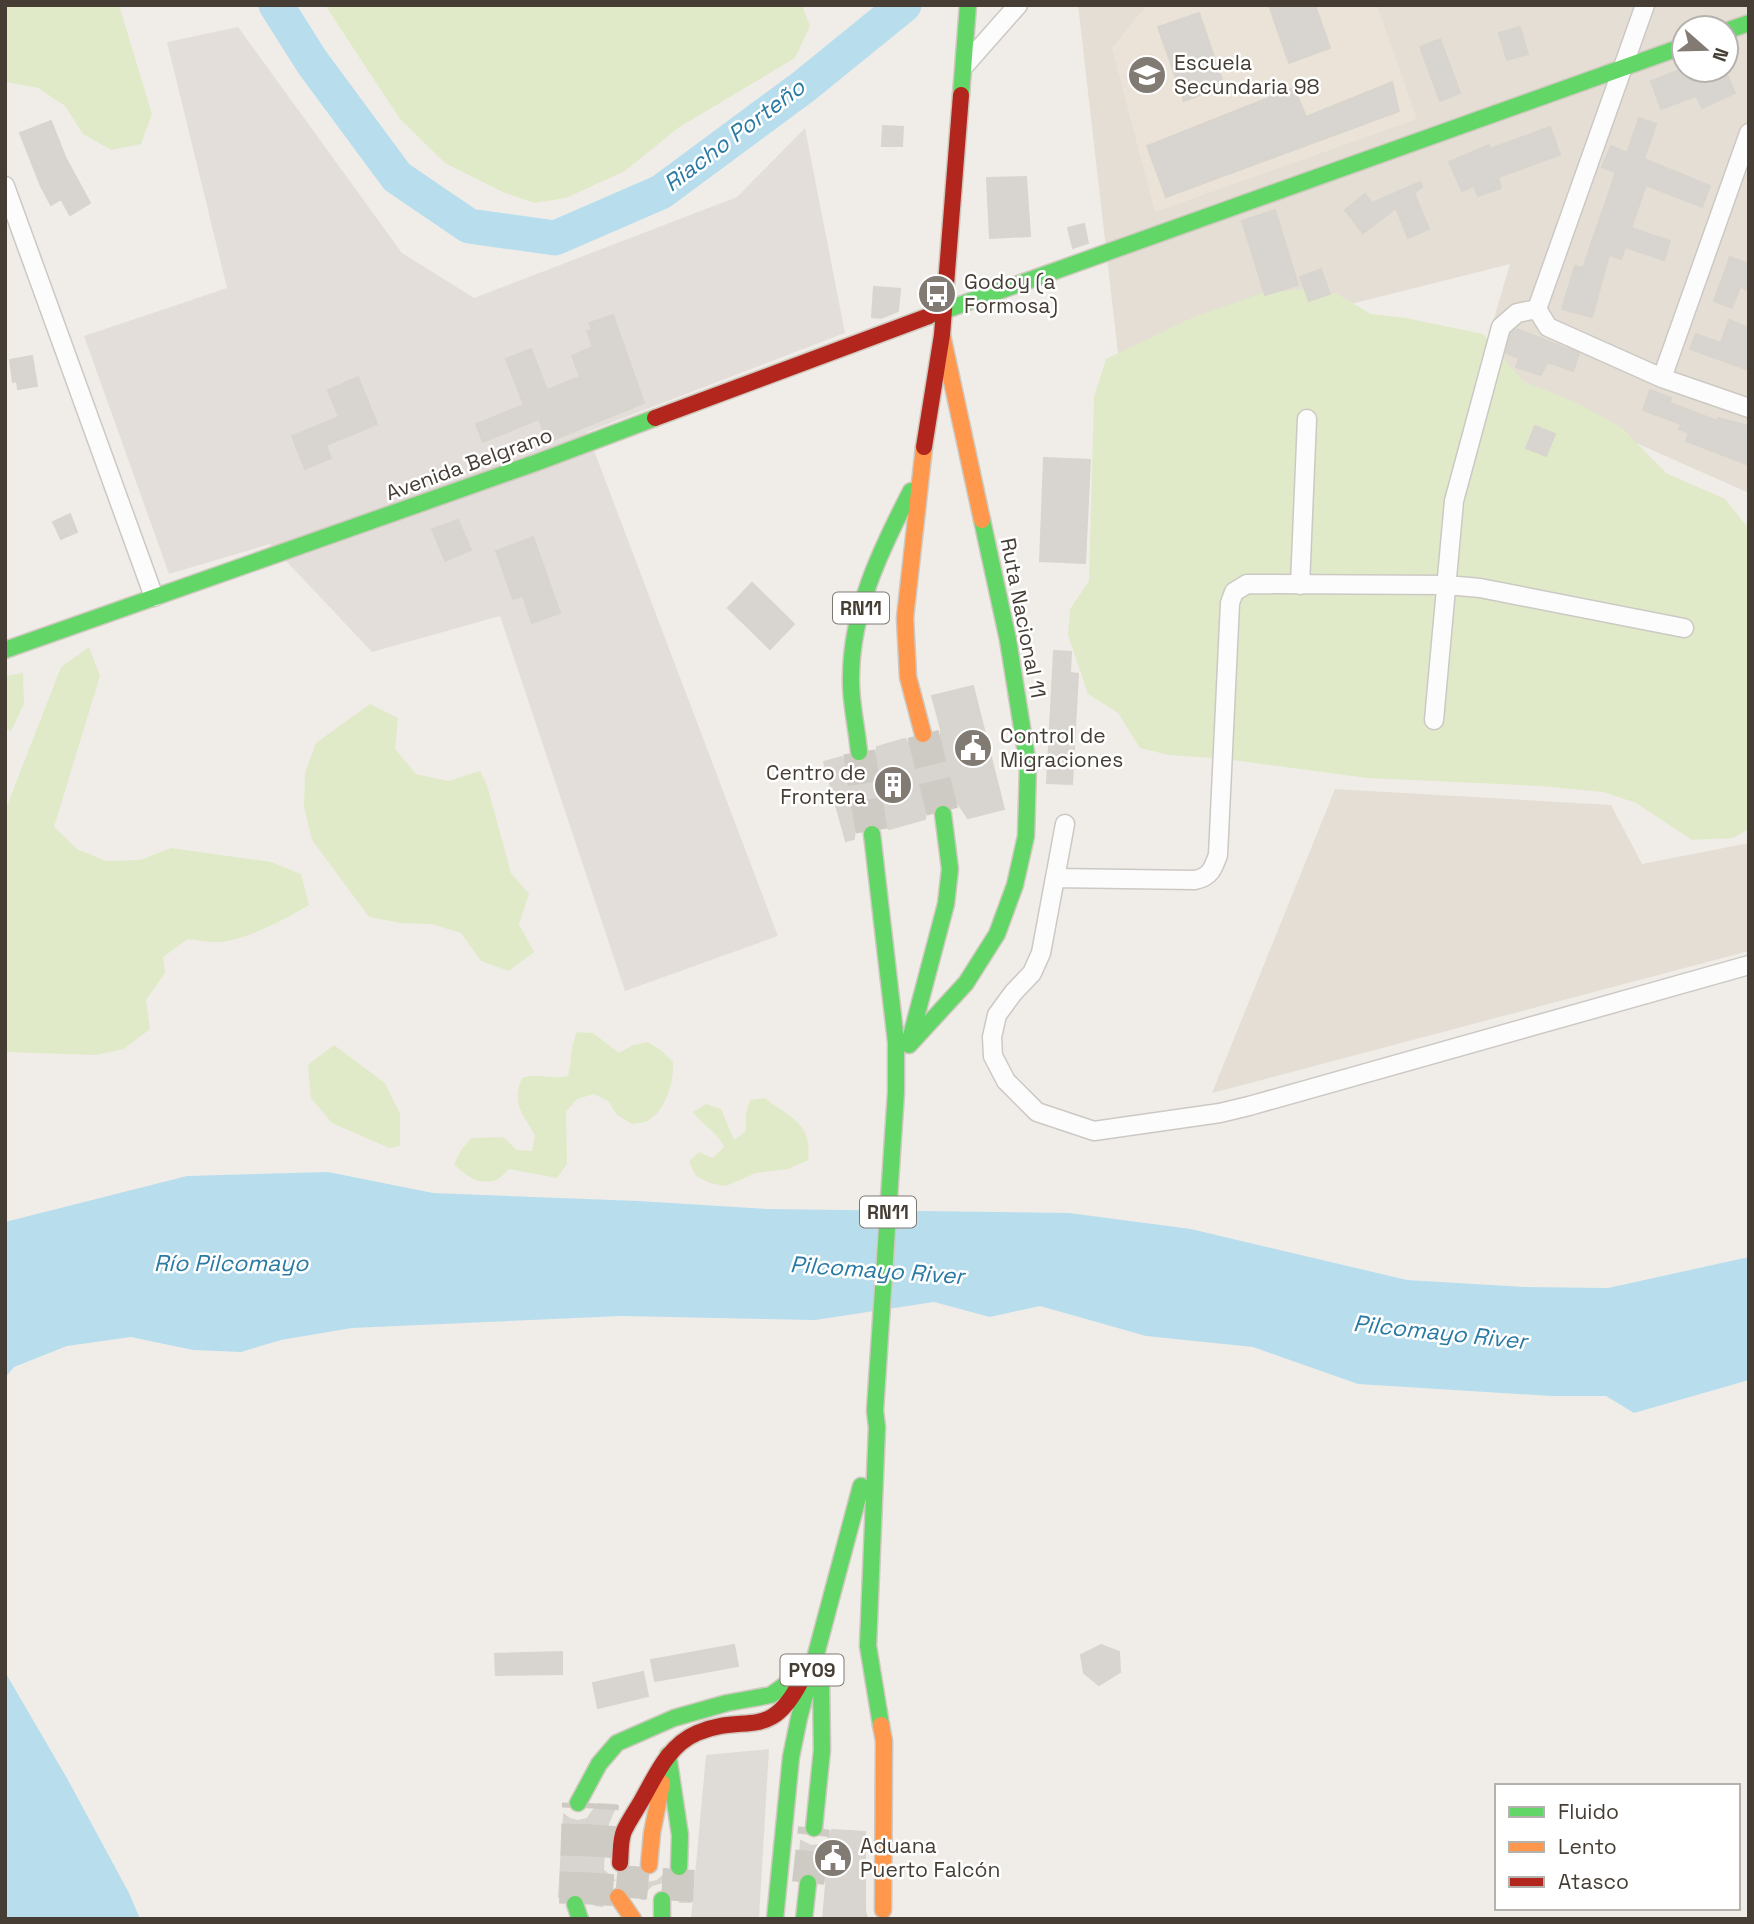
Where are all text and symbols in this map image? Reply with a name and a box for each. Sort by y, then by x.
north arrow [1670,14,1740,84]
text: N [1707,44,1734,65]
place label: Escuela Secundaria 98 [1174,49,1320,100]
school or university icon: Escuela Secundaria 98 [1126,54,1168,96]
water label: Riacho Porteño [657,72,811,198]
place label: Godoy (a Formosa) [964,268,1058,319]
bus stop icon: Godoy (a Formosa) [916,273,958,315]
street label: Avenida Belgrano [382,421,556,506]
street label: Ruta Nacional 11 [995,536,1052,700]
road number: RN11 [833,593,889,624]
place label: Control de Migraciones [1000,722,1123,773]
public building icon: Control de Migraciones [952,727,994,769]
place label: Centro de Frontera [766,759,866,810]
building icon: Centro de Frontera [872,764,914,806]
road number: RN11 [860,1196,916,1228]
water label: Río Pilcomayo [154,1248,309,1278]
water label: Pilcomayo River [789,1249,967,1291]
water label: Pilcomayo River [1352,1308,1531,1356]
road number: PY09 [780,1654,844,1686]
legend [1495,1784,1740,1910]
text: Fluido [1558,1798,1619,1825]
place label: Aduana Puerto Falcón [860,1832,1000,1883]
text: Lento [1558,1833,1617,1860]
public building icon: Aduana Puerto Falcón [812,1837,854,1879]
text: Atasco [1558,1868,1629,1895]

